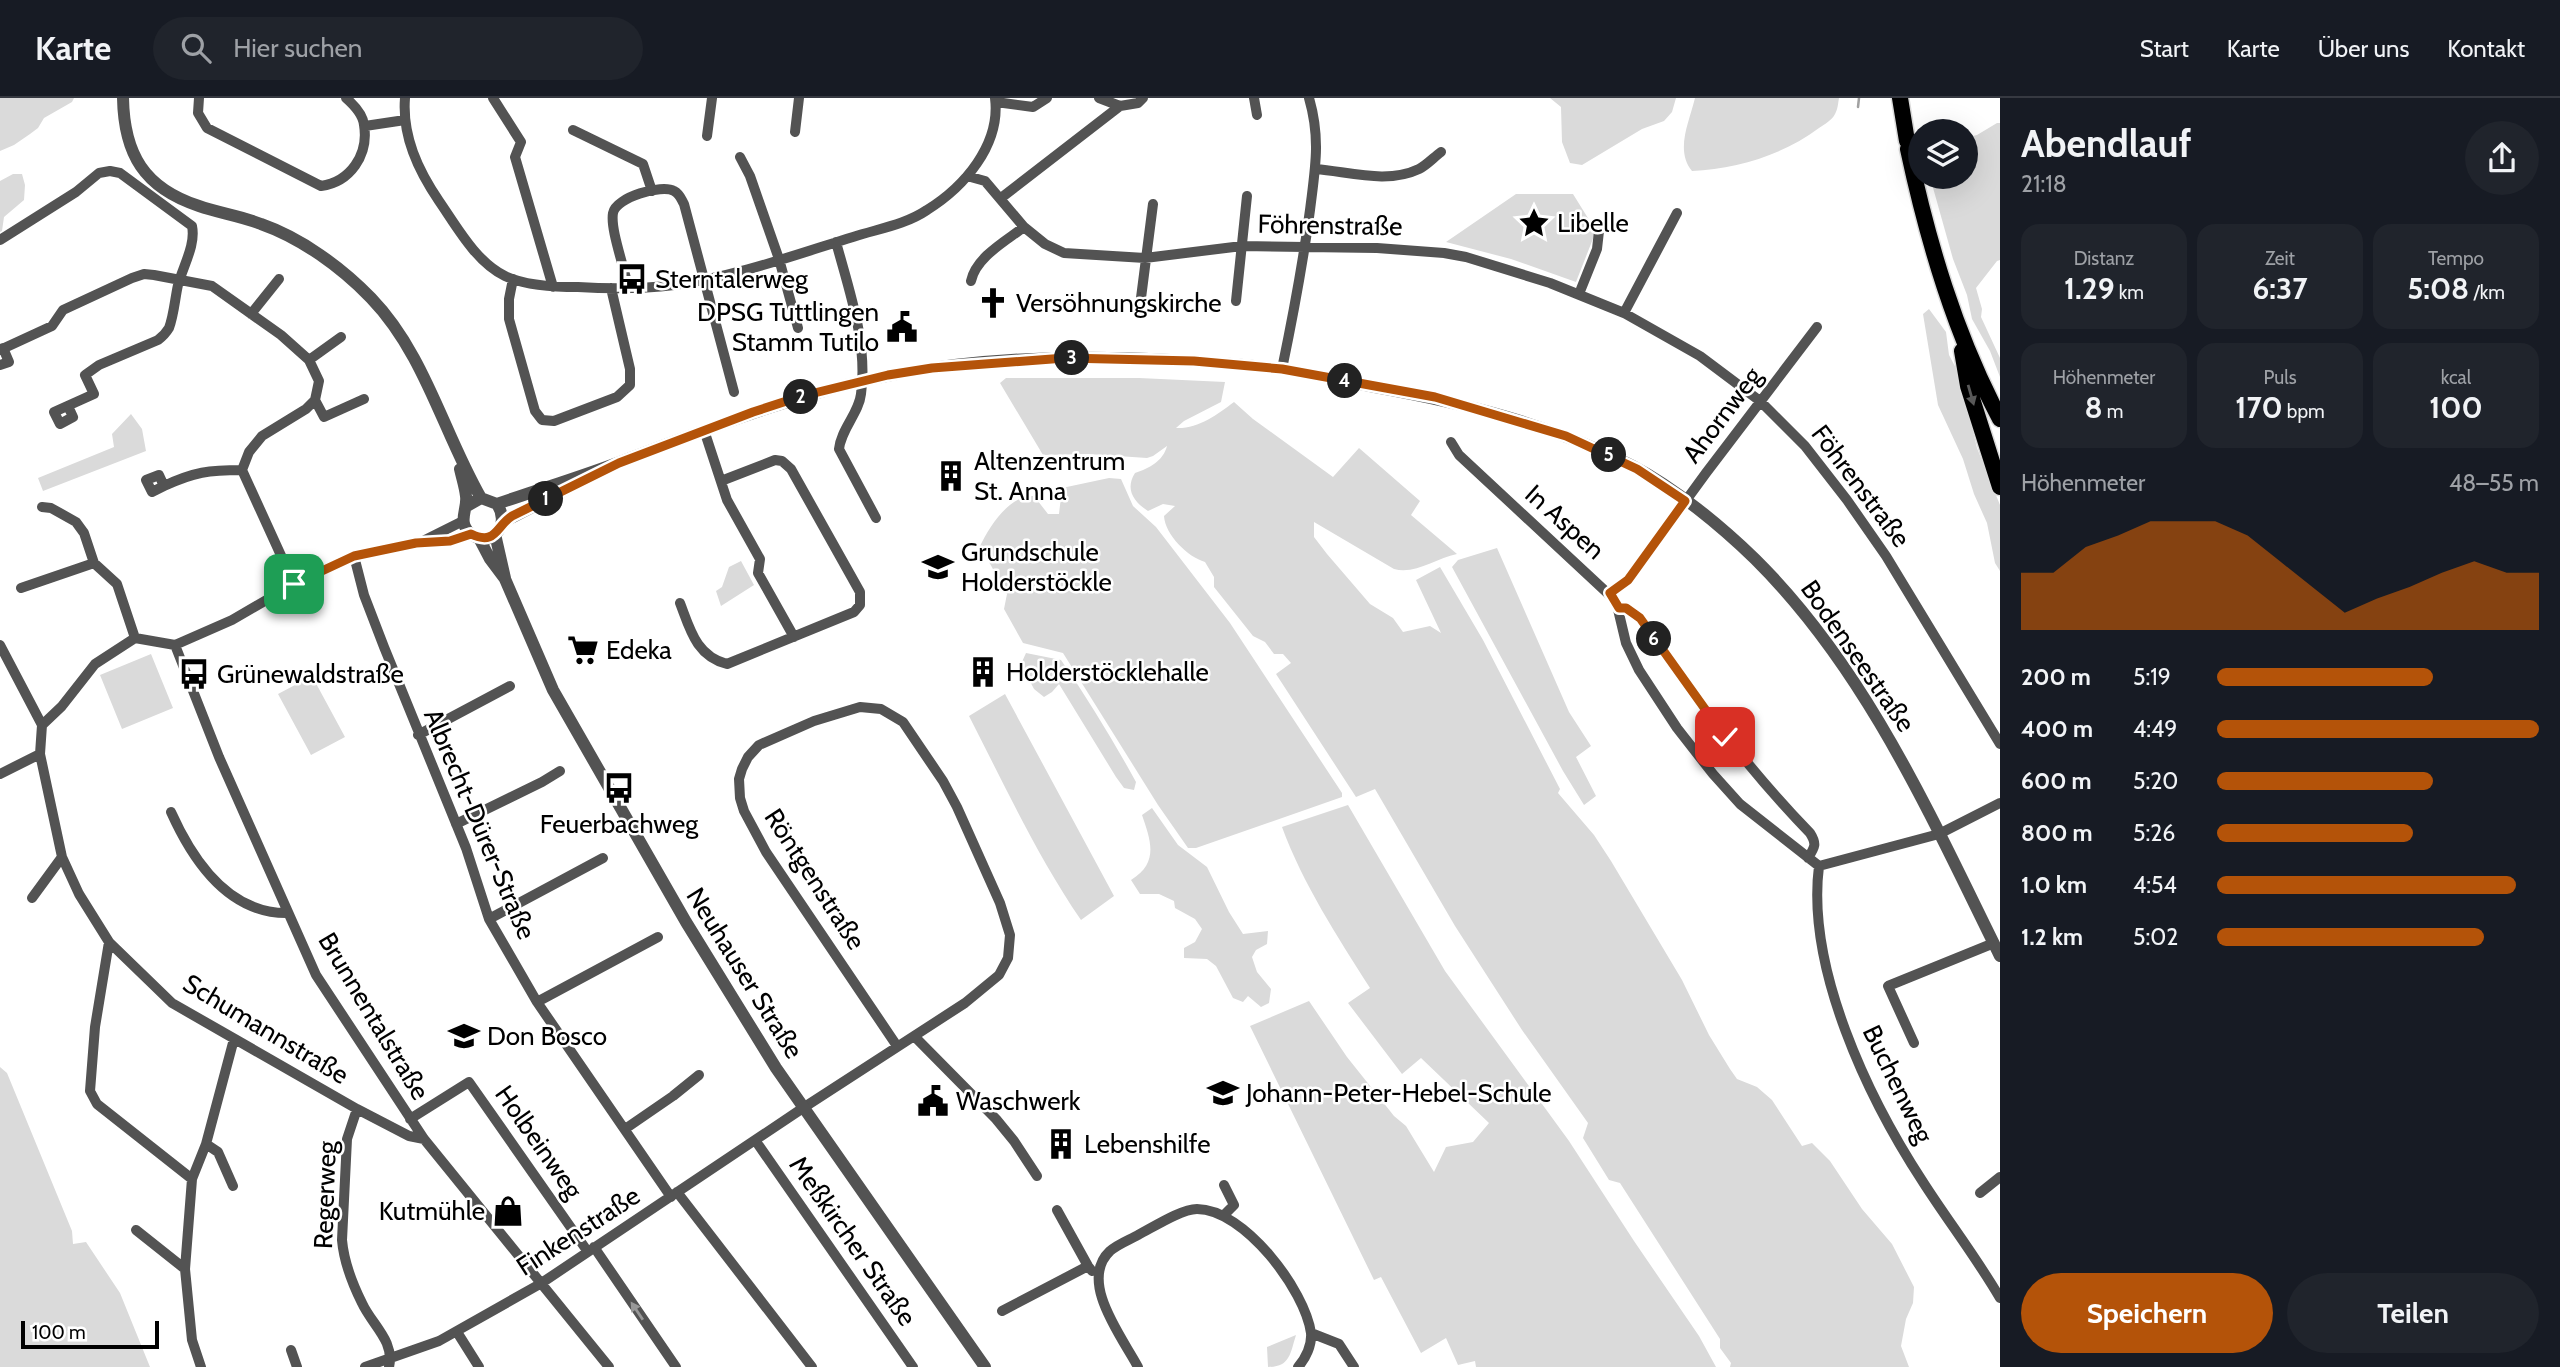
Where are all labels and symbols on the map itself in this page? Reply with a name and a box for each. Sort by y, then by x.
place icon: Libelle [1517,206,1551,240]
place label: Libelle [1557,207,1629,239]
street label: Föhrenstraße [1257,208,1403,242]
bus stop icon: Sterntalerweg [615,262,649,296]
place label: Sterntalerweg [655,263,809,295]
church icon: Versöhnungskirche [976,286,1010,320]
place label: Versöhnungskirche [1016,287,1222,319]
place label: DPSG Tuttlingen Stamm Tutilo [697,296,879,358]
public building icon: DPSG Tuttlingen Stamm Tutilo [885,310,919,344]
pin: 3 [1054,341,1090,376]
street label: Ahornweg [1676,360,1769,469]
pin: 4 [1328,364,1362,398]
pin: 2 [784,380,818,414]
one-way arrow [1966,384,1977,406]
street label: Föhrenstraße [1805,419,1917,553]
pin: 5 [1592,438,1626,472]
place label: Altenzentrum St. Anna [974,445,1125,507]
building icon: Altenzentrum St. Anna [934,459,968,493]
street label: In Aspen [1519,478,1611,566]
pin: 1 [528,482,564,516]
place label: Grundschule Holderstöckle [961,536,1112,598]
school or university icon: Grundschule Holderstöckle [921,550,955,584]
pin [264,554,324,614]
street label: Bodenseestraße [1794,574,1922,738]
pin: 6 [1636,622,1672,656]
supermarket icon: Edeka [566,633,600,667]
place label: Edeka [606,634,672,666]
building icon: Holderstöcklehalle [966,655,1000,689]
place label: Holderstöcklehalle [1006,656,1209,688]
bus stop icon: Grünewaldstraße [177,657,211,691]
place label: Grünewaldstraße [217,658,404,690]
street label: Albrecht-Dürer-Straße [417,704,543,944]
pin [1695,707,1755,767]
bus stop icon: Feuerbachweg [602,771,636,805]
street label: Röntgenstraße [758,803,872,955]
place label: Feuerbachweg [540,808,699,840]
street label: Neuhauser Straße [680,882,810,1064]
street label: Brunnentalstraße [311,927,437,1105]
street label: Schumannstraße [177,967,355,1091]
school or university icon: Don Bosco [447,1019,481,1053]
place label: Don Bosco [487,1020,607,1052]
street label: Buchenweg [1856,1020,1941,1149]
school or university icon: Johann-Peter-Hebel-Schule [1206,1076,1240,1110]
place label: Johann-Peter-Hebel-Schule [1245,1077,1552,1109]
street label: Holbeinweg [488,1079,590,1206]
public building icon: Waschwerk [916,1084,950,1118]
place label: Waschwerk [956,1085,1081,1117]
building icon: Lebenshilfe [1044,1127,1078,1161]
place label: Lebenshilfe [1084,1128,1211,1160]
street label: Regerweg [307,1139,343,1250]
street label: Meßkircher Straße [783,1150,923,1332]
street label: Finkenstraße [510,1179,646,1283]
shop icon: Kutmühle [491,1194,525,1228]
place label: Kutmühle [379,1195,485,1227]
one-way arrow [630,1301,643,1321]
scale bar [21,1318,159,1350]

